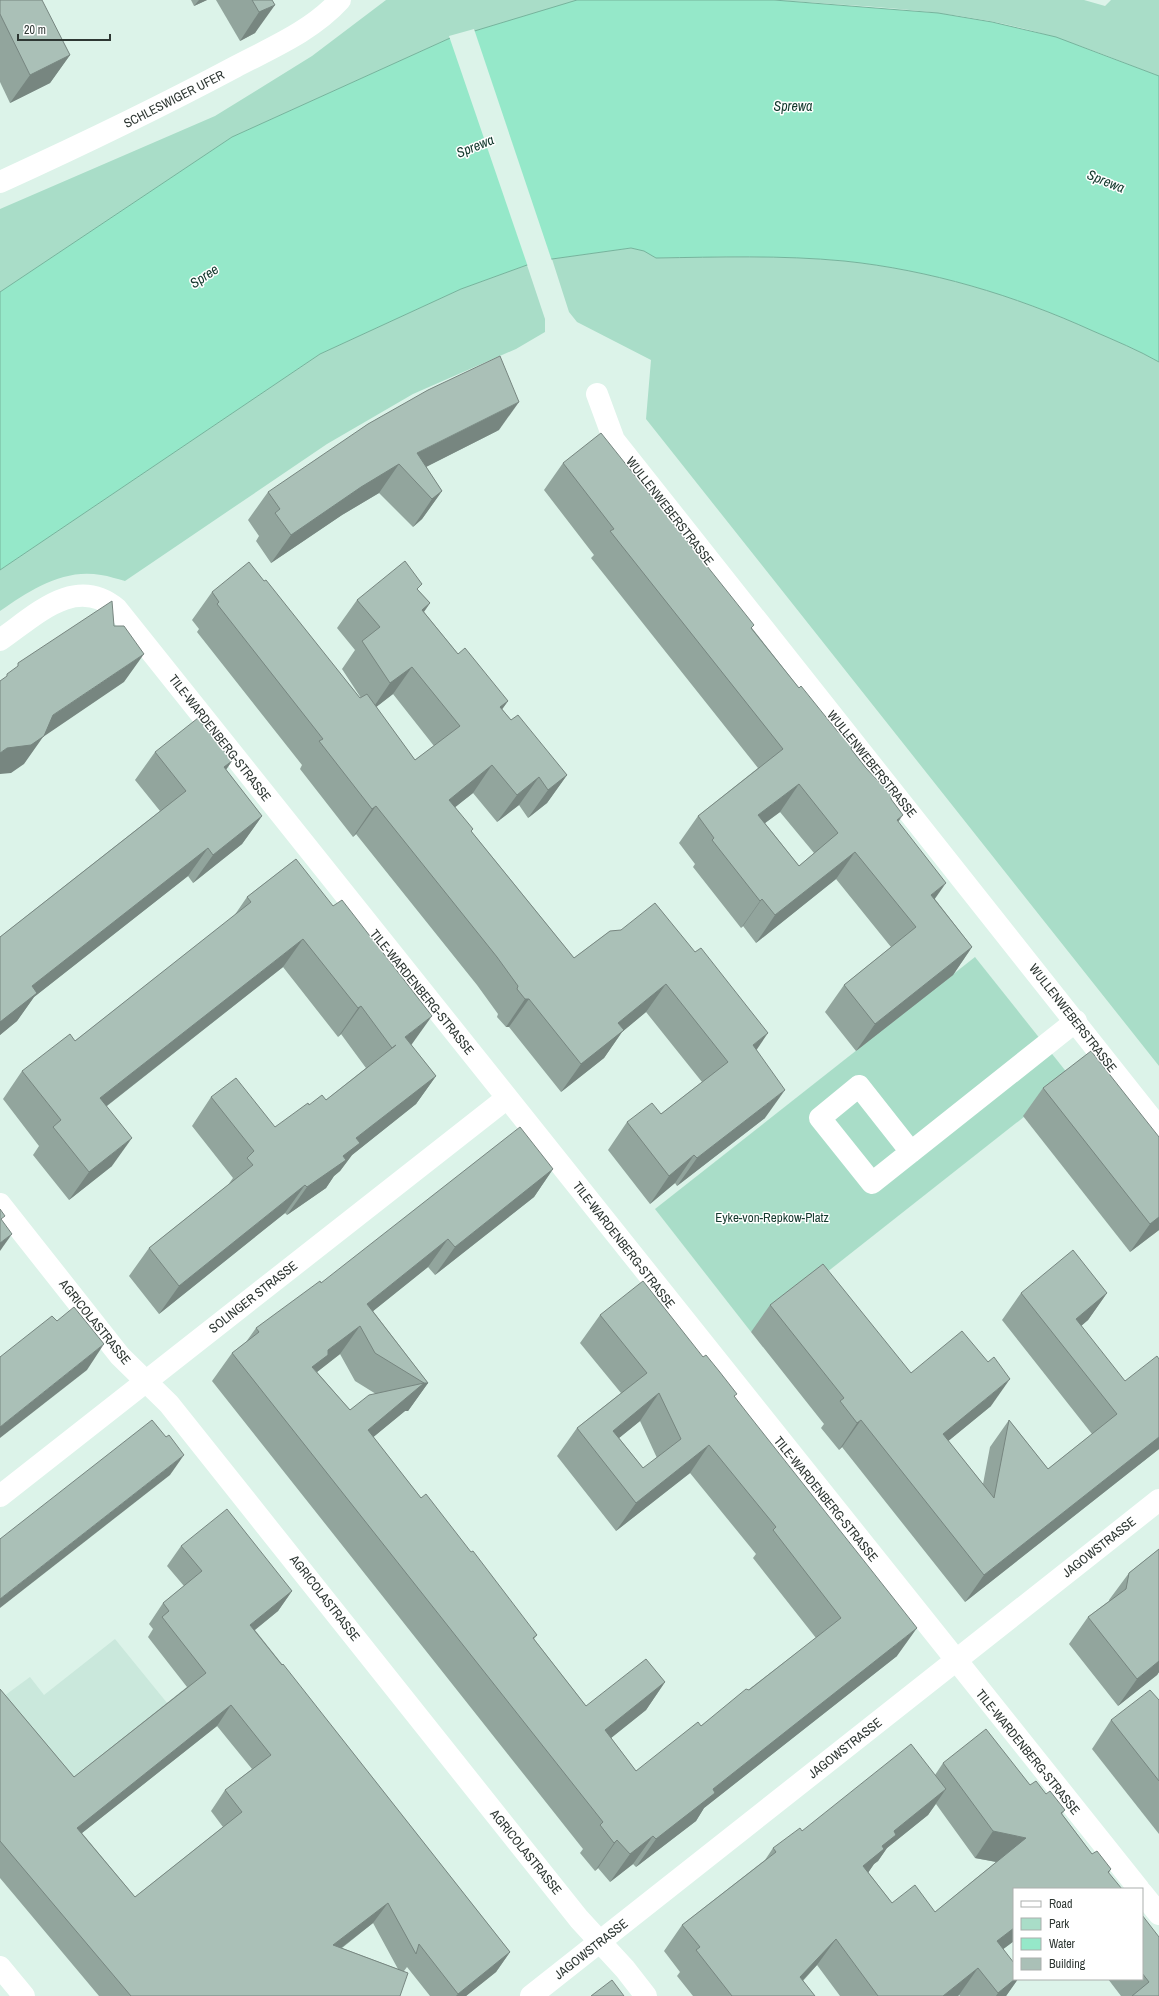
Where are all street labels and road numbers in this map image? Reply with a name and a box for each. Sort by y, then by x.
street label: SCHLESWIGER UFER [121,66,227,132]
street label: WULLENWEBERSTRASSE [622,453,718,569]
street label: TILE-WARDENBERG-STRASSE [165,671,275,805]
street label: WULLENWEBERSTRASSE [823,707,921,821]
street label: TILE-WARDENBERG-STRASSE [366,926,478,1058]
street label: WULLENWEBERSTRASSE [1025,960,1121,1076]
street label: TILE-WARDENBERG-STRASSE [569,1178,679,1312]
street label: SOLINGER STRASSE [205,1257,301,1337]
street label: AGRICOLASTRASSE [55,1275,135,1368]
street label: TILE-WARDENBERG-STRASSE [770,1433,882,1565]
street label: JAGOWSTRASSE [1059,1513,1139,1581]
street label: AGRICOLASTRASSE [285,1551,364,1645]
street label: TILE-WARDENBERG-STRASSE [972,1686,1084,1818]
street label: JAGOWSTRASSE [805,1714,885,1782]
street label: AGRICOLASTRASSE [486,1805,566,1898]
street label: JAGOWSTRASSE [551,1915,631,1983]

